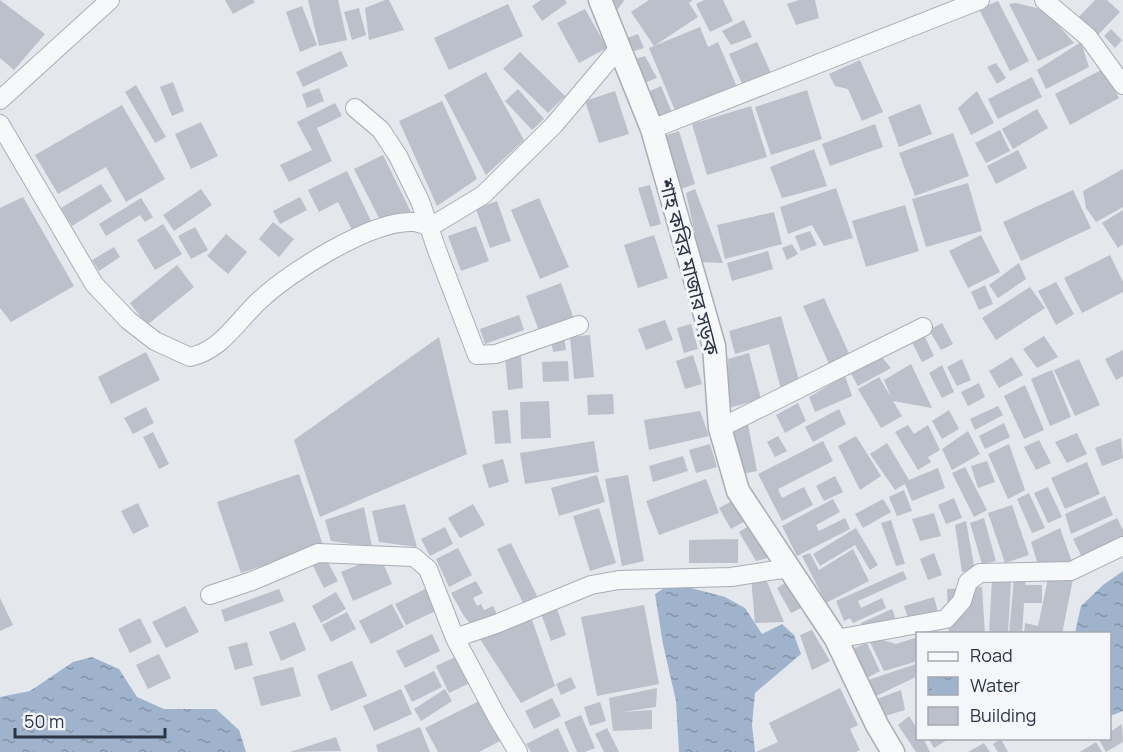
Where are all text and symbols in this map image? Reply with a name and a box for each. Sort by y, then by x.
street label: শাহ কবির মাজার সড়ক [653,175,726,359]
legend [916,632,1111,740]
text: Road [970,643,1013,667]
text: Water [970,673,1020,697]
scale bar [15,701,165,739]
text: Building [970,703,1036,727]
text: 50 m [24,709,64,733]

